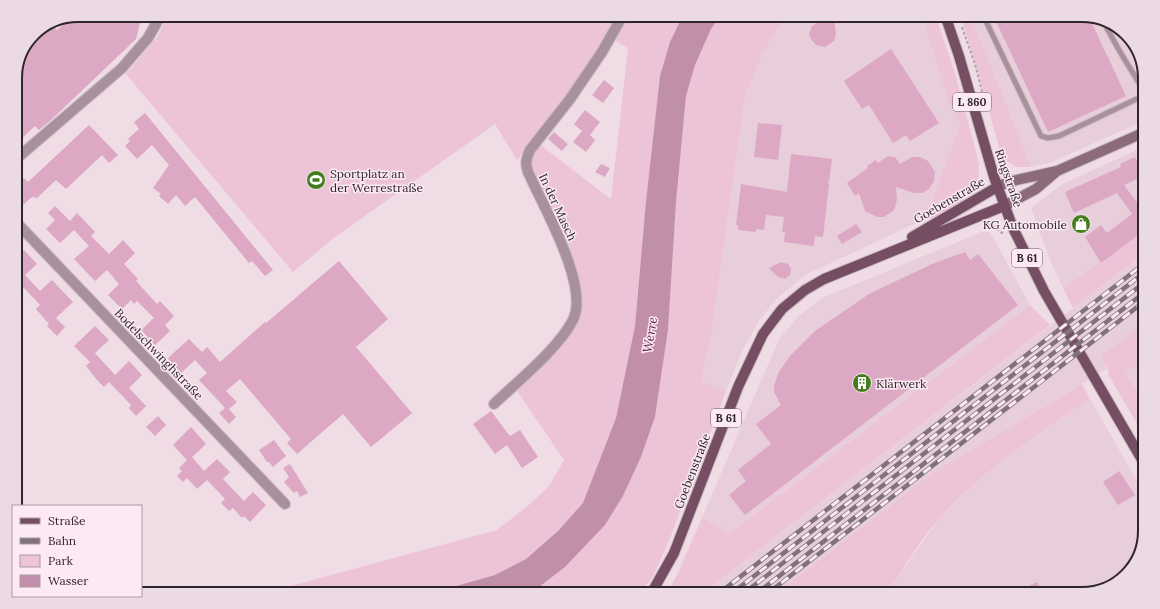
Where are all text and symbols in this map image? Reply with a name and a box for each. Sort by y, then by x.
road number: L 860 [953,93,991,111]
street label: Ringstraße [992,147,1026,210]
place label: Sportplatz an der Werrestraße [330,166,423,195]
sports icon: Sportplatz an der Werrestraße [305,169,327,191]
street label: In der Masch [536,171,580,243]
street label: Goebenstraße [911,173,988,226]
shop icon: KG Automobile [1070,213,1092,235]
place label: KG Automobile [983,217,1067,232]
road number: B 61 [1012,249,1042,267]
street label: Bodelschwinghstraße [112,305,207,403]
water label: Werre [639,316,661,354]
building icon: Klärwerk [851,372,873,394]
place label: Klärwerk [876,376,927,391]
road number: B 61 [711,409,741,427]
street label: Goebenstraße [671,431,713,511]
legend [12,505,142,597]
text: Straße [48,513,86,528]
text: Bahn [48,533,76,548]
text: Park [48,553,74,568]
text: Wasser [48,573,89,588]

